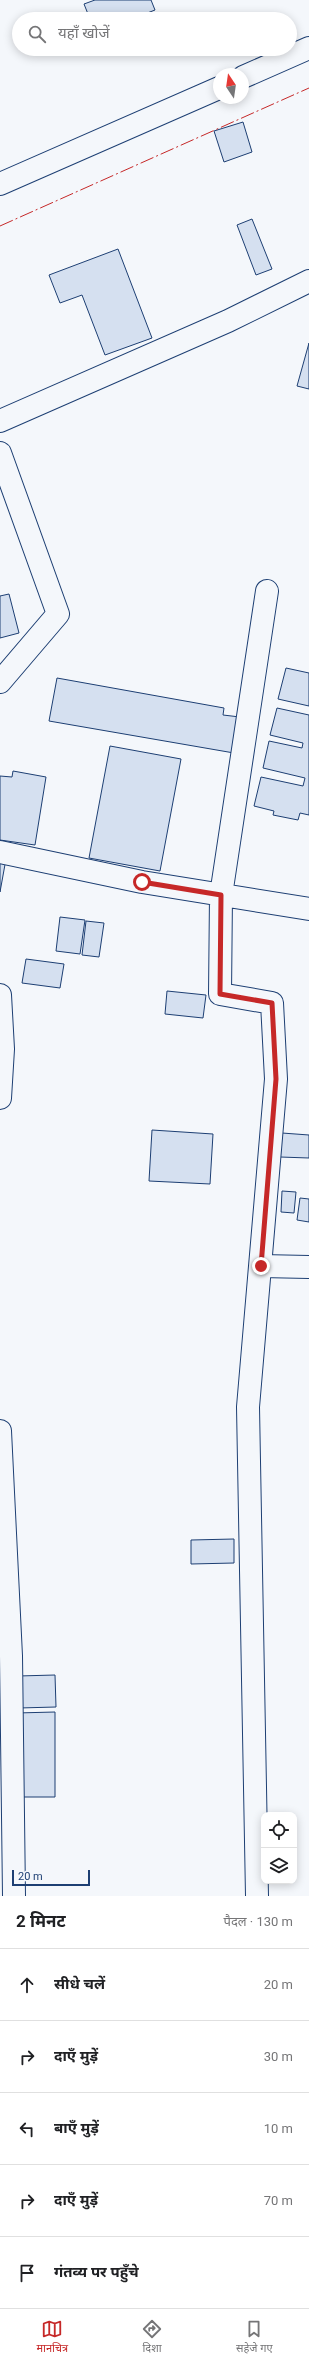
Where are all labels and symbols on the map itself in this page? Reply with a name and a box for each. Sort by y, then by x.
north arrow [213,68,249,104]
route start [133,873,151,891]
route end [252,1257,270,1275]
scale bar [12,1868,90,1887]

